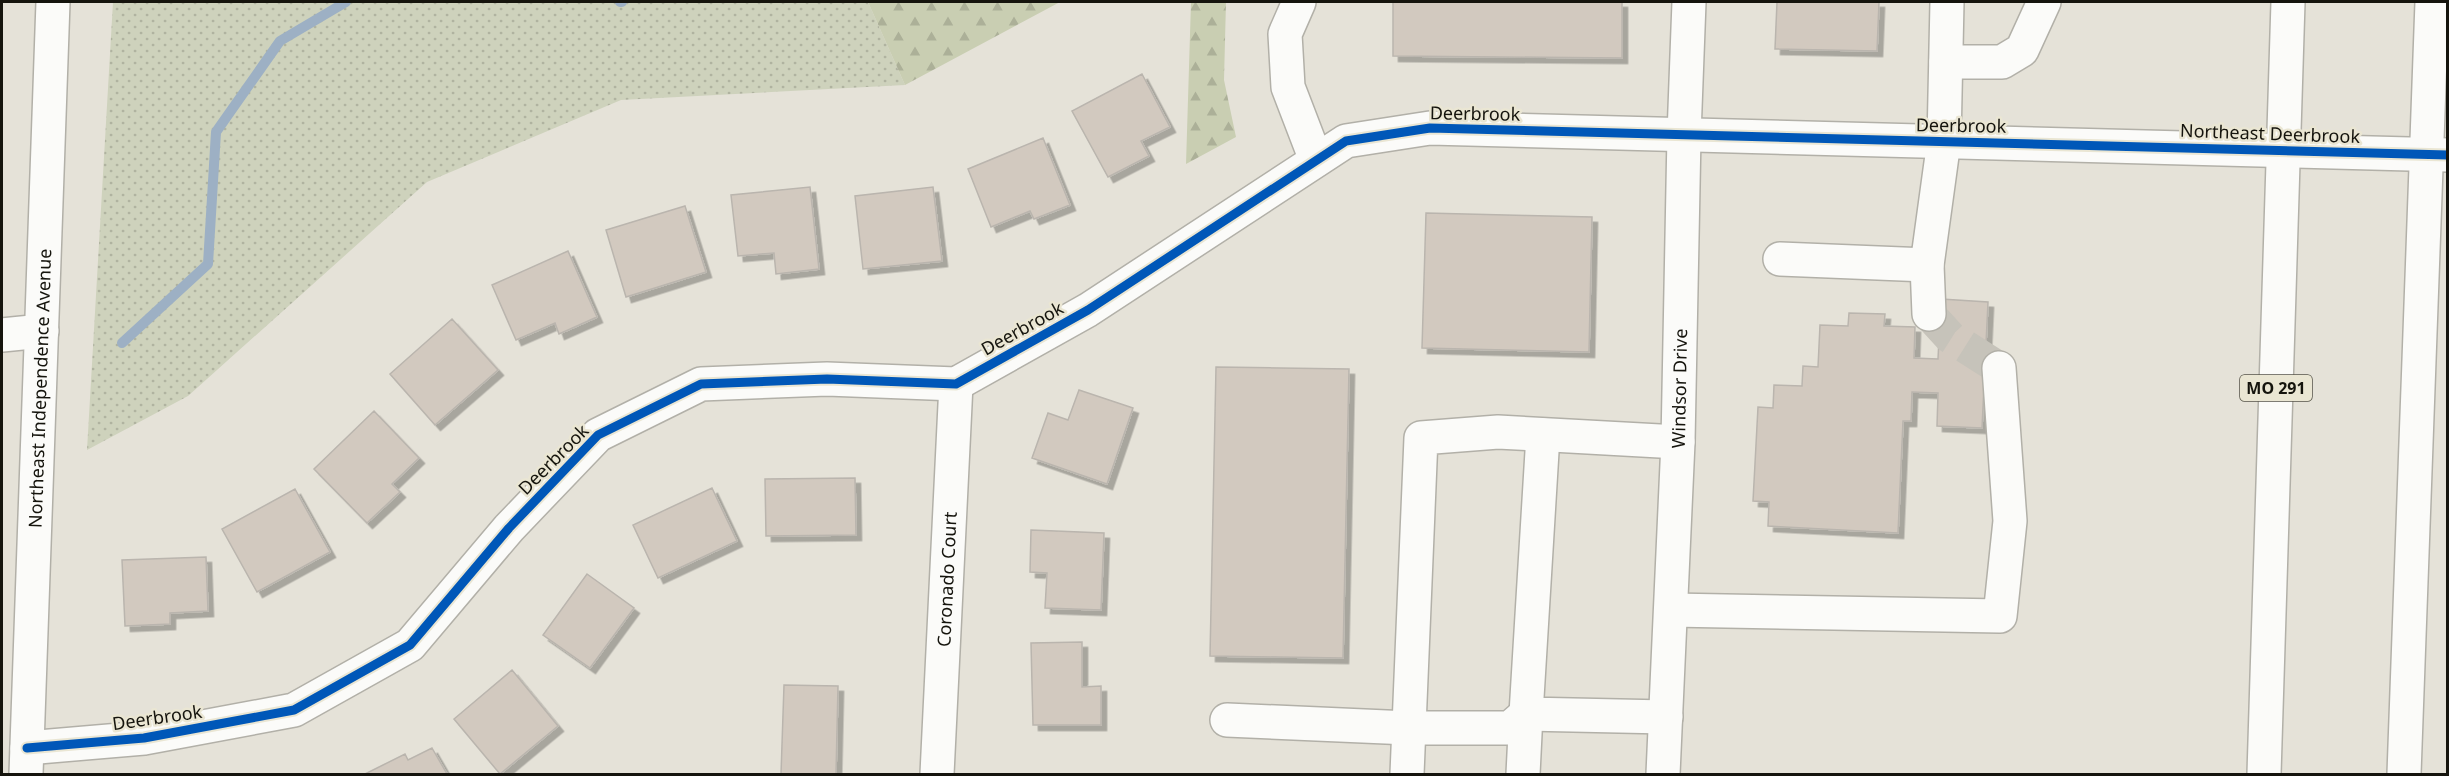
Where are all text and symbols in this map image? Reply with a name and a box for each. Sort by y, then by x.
street label: Deerbrook [1430,100,1521,126]
street label: Deerbrook [1916,112,2007,138]
street label: Northeast Deerbrook [2180,118,2361,148]
street label: Northeast Independence Avenue [23,248,56,528]
street label: Deerbrook [977,295,1068,360]
street label: Windsor Drive [1666,328,1692,448]
road number: MO 291 [2240,375,2312,401]
street label: Deerbrook [513,418,594,499]
street label: Coronado Court [931,510,962,647]
street label: Deerbrook [111,699,204,735]

